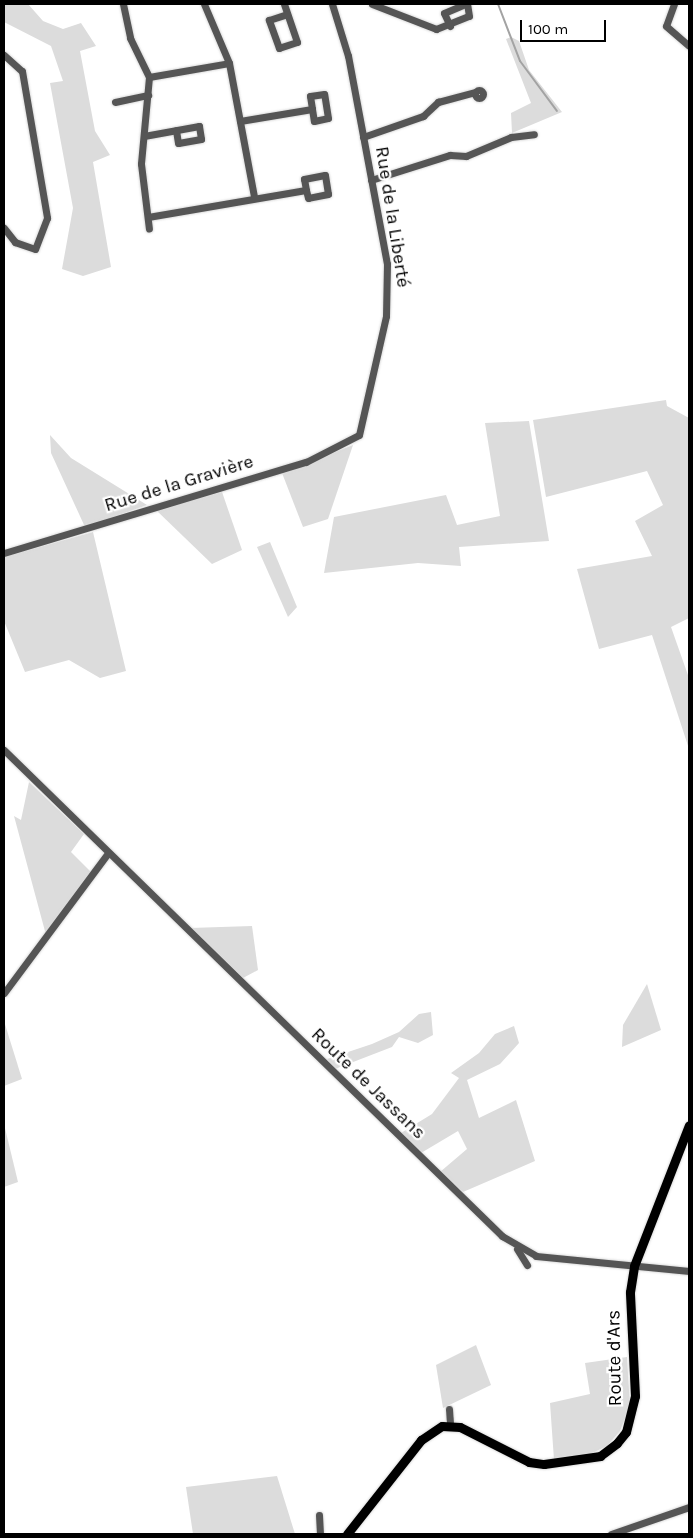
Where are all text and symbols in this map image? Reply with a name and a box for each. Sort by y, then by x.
scale bar [523,10,609,42]
text: 100 m [528,20,568,38]
street label: Rue de la Liberté [370,145,414,289]
street label: Rue de la Gravière [102,451,256,517]
street label: Route de Jassans [306,1024,430,1144]
street label: Route d'Ars [603,1310,627,1406]

